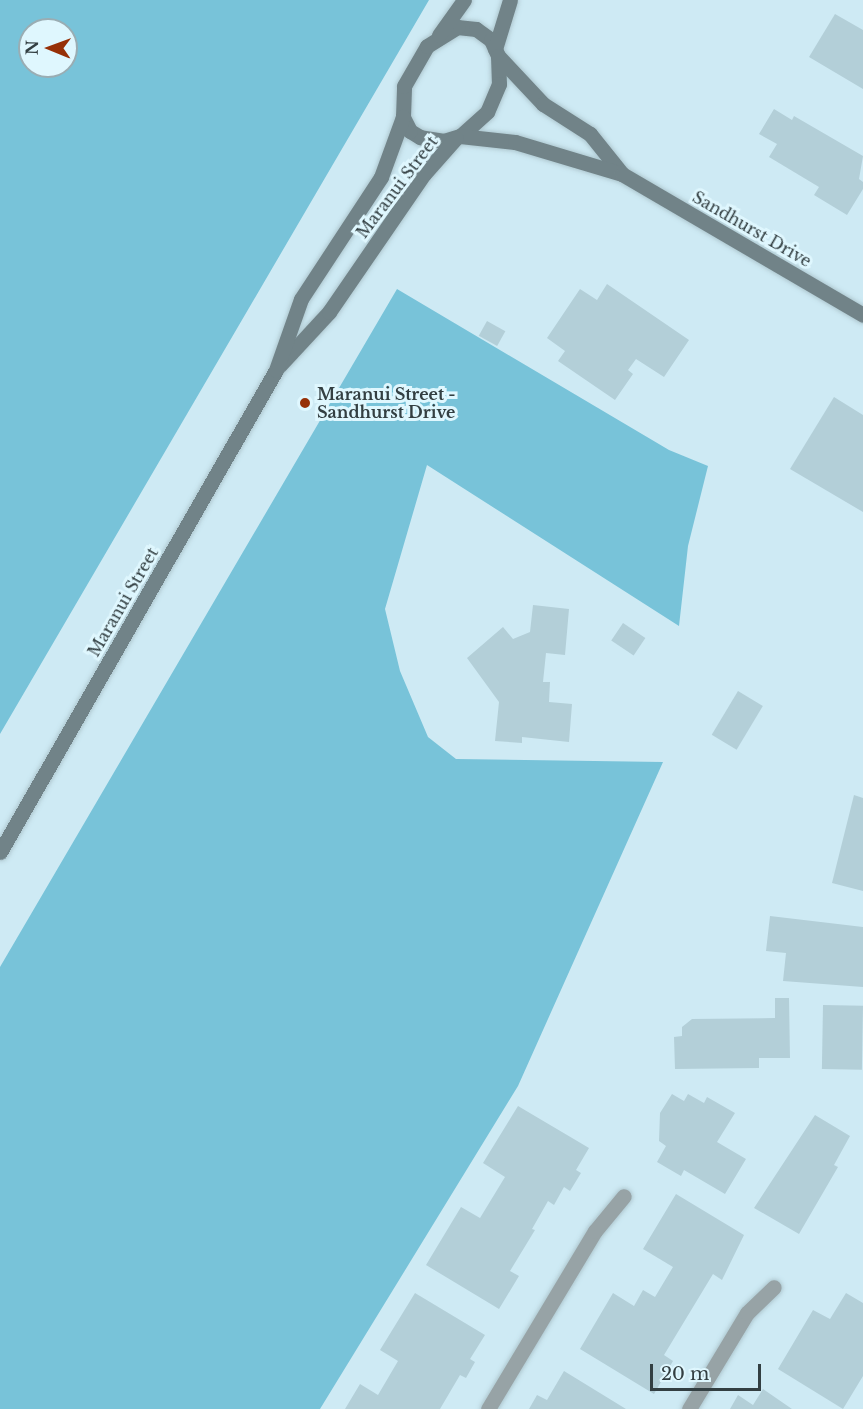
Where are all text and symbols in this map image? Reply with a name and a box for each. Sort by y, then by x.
north arrow [18,18,78,78]
text: N [22,40,42,55]
street label: Maranui Street [352,132,442,242]
street label: Sandhurst Drive [689,187,815,271]
place label: Maranui Street - Sandhurst Drive [317,384,456,422]
marker: Maranui Street - Sandhurst Drive [298,396,312,410]
street label: Maranui Street [84,544,162,660]
scale bar [653,1352,764,1390]
text: 20 m [661,1363,709,1385]

